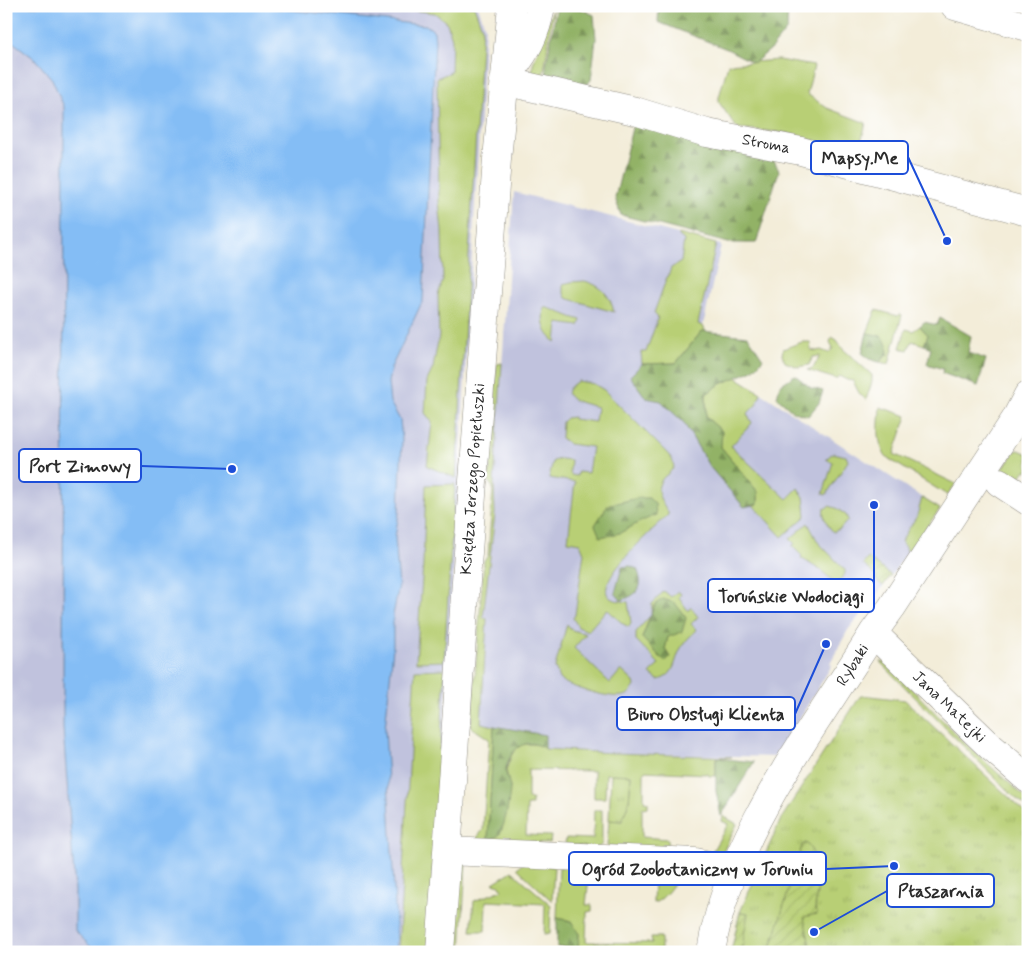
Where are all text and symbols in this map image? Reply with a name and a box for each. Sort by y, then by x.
street label: Stroma [740,129,792,159]
callout: Mapsy.Me [811,141,908,174]
text: Mapsy.Me [822,147,899,171]
street label: Księdza Jerzego Popiełuszki [456,383,491,575]
callout: Port Zimowy [19,449,141,482]
text: Port Zimowy [29,455,131,479]
callout: Toruńskie Wodociągi [708,579,874,612]
text: Toruńskie Wodociągi [718,585,864,609]
street label: Rybaki [832,640,874,690]
street label: Jana Matejki [907,666,991,748]
callout: Biuro Obsługi Klienta [617,697,795,730]
text: Biuro Obsługi Klienta [628,703,785,727]
callout: Ogród Zoobotaniczny w Toruniu [569,852,826,885]
text: Ogród Zoobotaniczny w Toruniu [581,858,813,882]
callout: Ptaszarnia [887,874,994,907]
text: Ptaszarnia [898,880,984,904]

